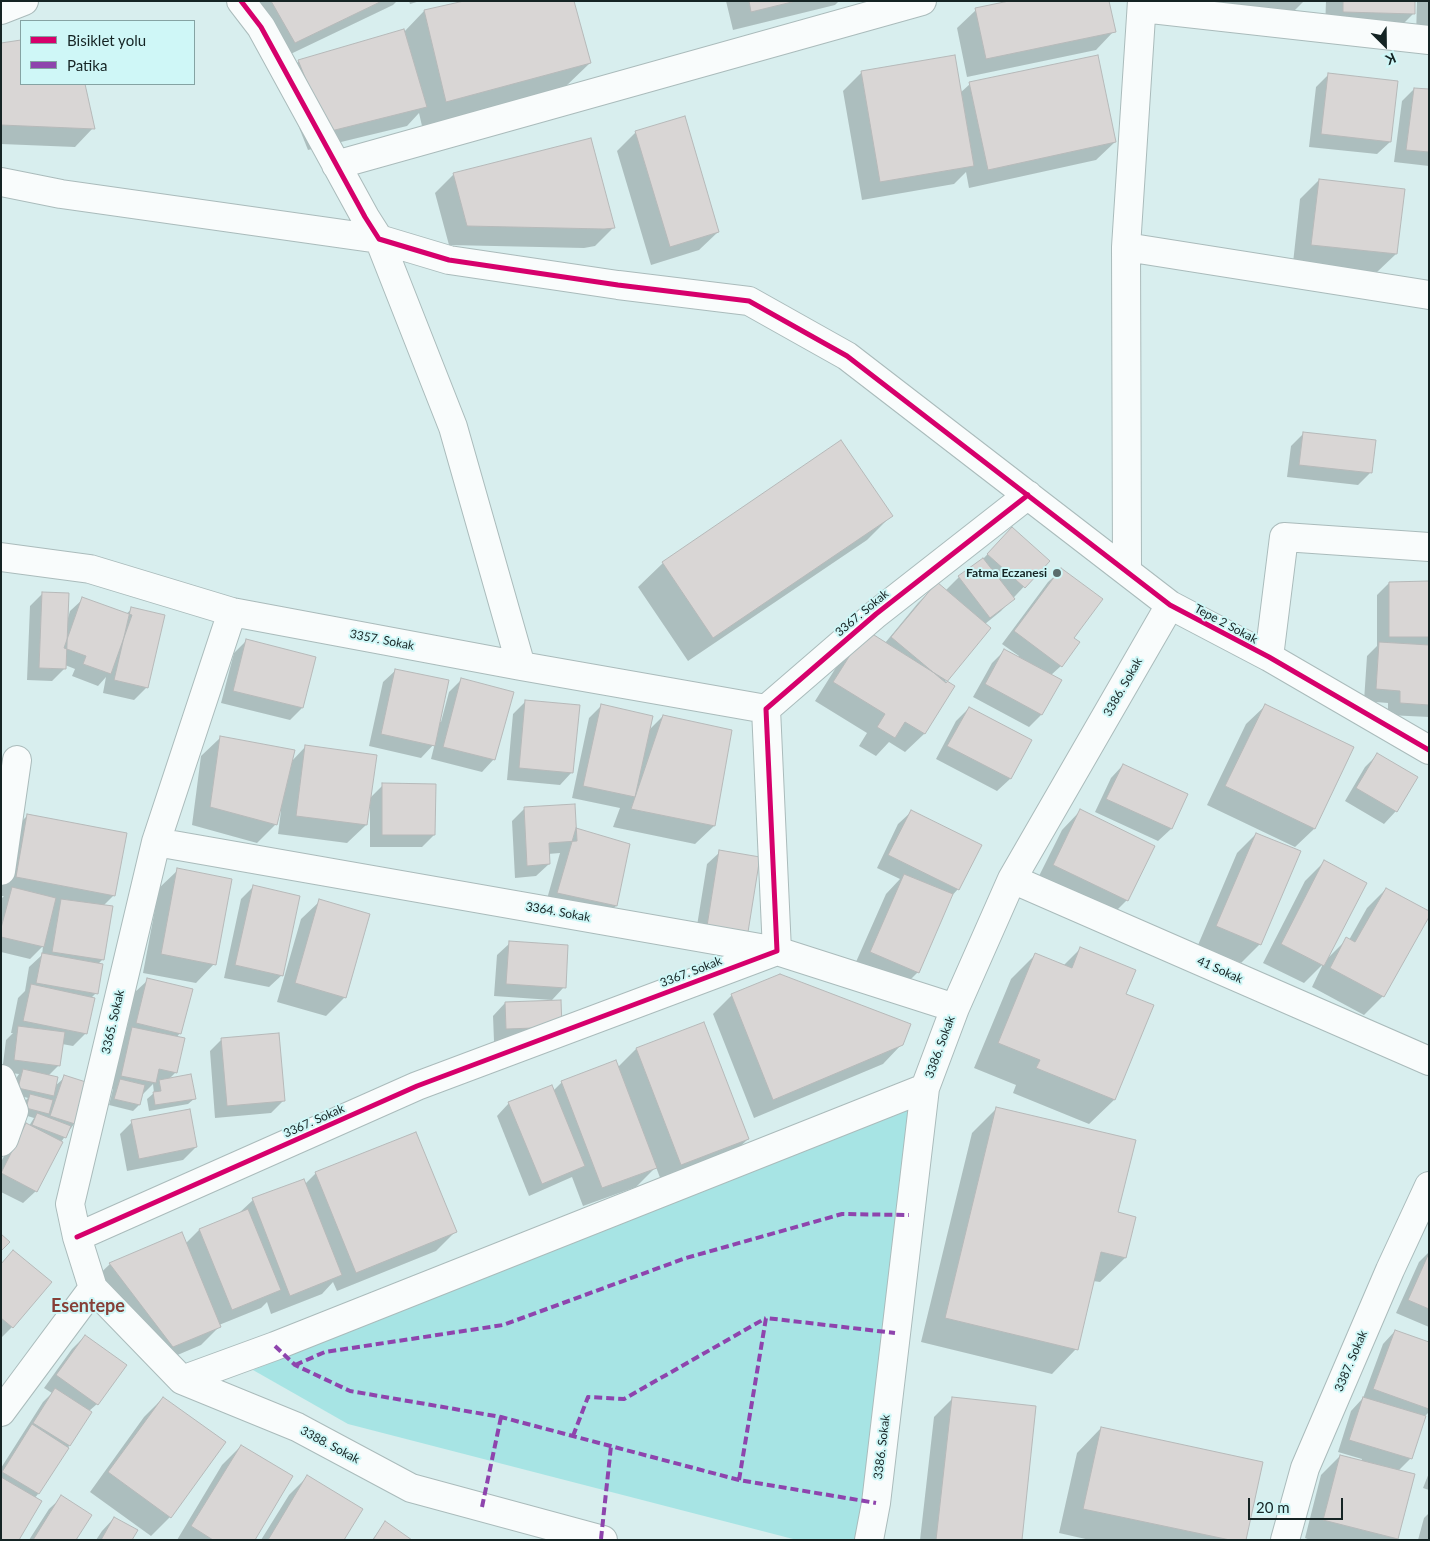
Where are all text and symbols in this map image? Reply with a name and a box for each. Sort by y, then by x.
legend [20,20,195,85]
north arrow [1360,20,1410,70]
text: Bisiklet yolu [67,31,146,49]
text: K [1383,50,1399,69]
text: Patika [67,56,107,74]
place label: Fatma Eczanesi [966,566,1047,580]
marker: Fatma Eczanesi [1051,567,1063,579]
street label: 3367. Sokak [832,587,892,639]
street label: Tepe 2 Sokak [1192,601,1260,647]
street label: 3357. Sokak [349,627,415,653]
street label: 3386. Sokak [1100,655,1146,719]
street label: 3364. Sokak [525,899,591,925]
street label: 3367. Sokak [658,954,724,990]
street label: 41 Sokak [1195,954,1245,986]
street label: 3365. Sokak [99,989,127,1055]
street label: 3386. Sokak [922,1014,958,1080]
street label: 3367. Sokak [281,1101,347,1141]
district label: Esentepe [51,1295,125,1317]
street label: 3387. Sokak [1332,1328,1370,1394]
street label: 3386. Sokak [871,1414,893,1480]
street label: 3388. Sokak [298,1423,362,1467]
scale bar [1250,1488,1345,1520]
text: 20 m [1256,1498,1290,1516]

